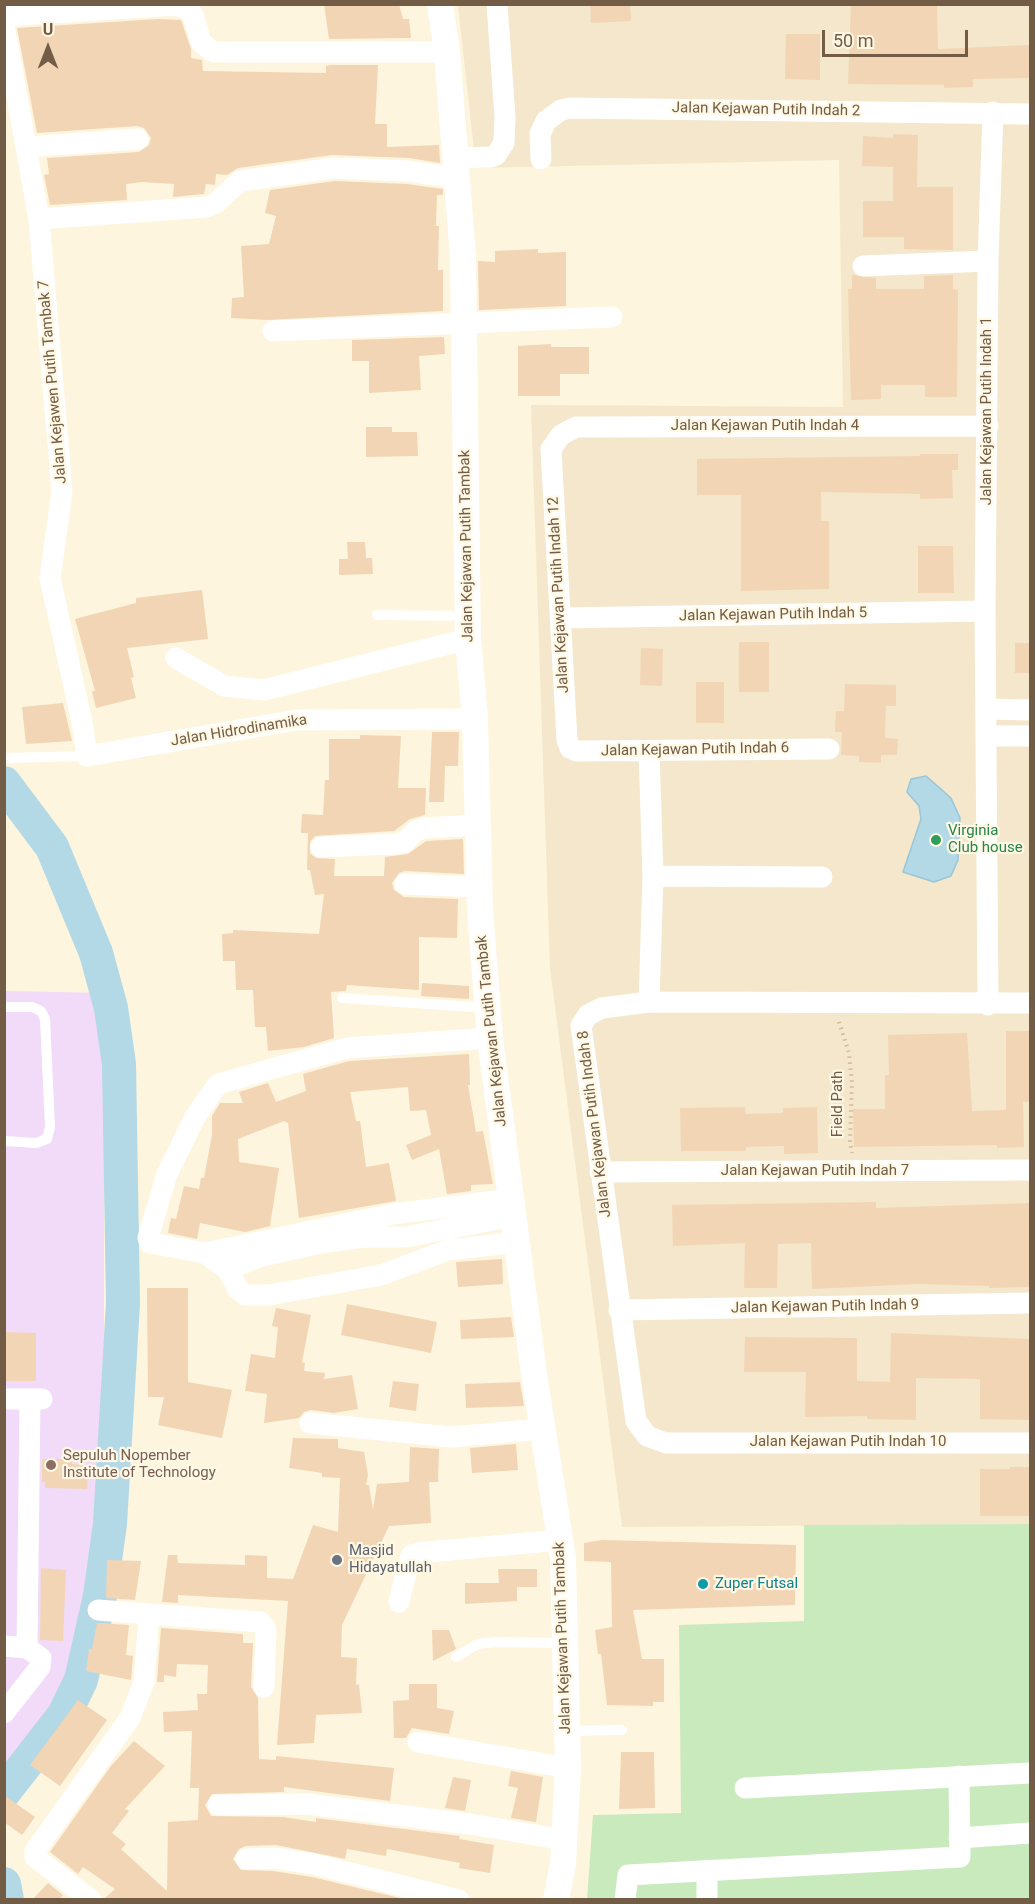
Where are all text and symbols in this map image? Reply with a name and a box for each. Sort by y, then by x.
north arrow [18,18,78,78]
scale bar [825,18,970,56]
text: U [43,20,53,39]
text: 50 m [833,30,873,51]
street label: Jalan Kejawan Putih Indah 2 [672,99,860,121]
street label: Jalan Kejawen Putih Tambak 7 [35,279,71,485]
street label: Jalan Kejawan Putih Indah 1 [978,317,996,505]
street label: Jalan Kejawan Putih Indah 4 [671,417,859,435]
street label: Jalan Kejawan Putih Tambak [456,450,478,642]
street label: Jalan Kejawan Putih Indah 12 [545,496,573,694]
street label: Jalan Kejawan Putih Indah 5 [679,604,867,626]
street label: Jalan Hidrodinamika [170,711,308,751]
street label: Jalan Kejawan Putih Indah 6 [601,739,789,761]
place label: Virginia Club house [948,822,1023,857]
marker: Virginia Club house [929,833,943,847]
street label: Jalan Kejawan Putih Tambak [473,934,511,1128]
street label: Jalan Kejawan Putih Indah 8 [575,1029,615,1219]
street label: Field Path [829,1071,847,1137]
street label: Jalan Kejawan Putih Indah 7 [721,1162,909,1180]
street label: Jalan Kejawan Putih Indah 9 [731,1296,919,1318]
street label: Jalan Kejawan Putih Indah 10 [750,1433,946,1451]
place label: Sepuluh Nopember Institute of Technology [63,1447,216,1482]
marker: Sepuluh Nopember Institute of Technology [44,1458,58,1472]
street label: Jalan Kejawan Putih Tambak [551,1541,575,1735]
place label: Masjid Hidayatullah [349,1542,432,1577]
marker: Masjid Hidayatullah [330,1553,344,1567]
place label: Zuper Futsal [715,1575,798,1593]
marker: Zuper Futsal [696,1577,710,1591]

